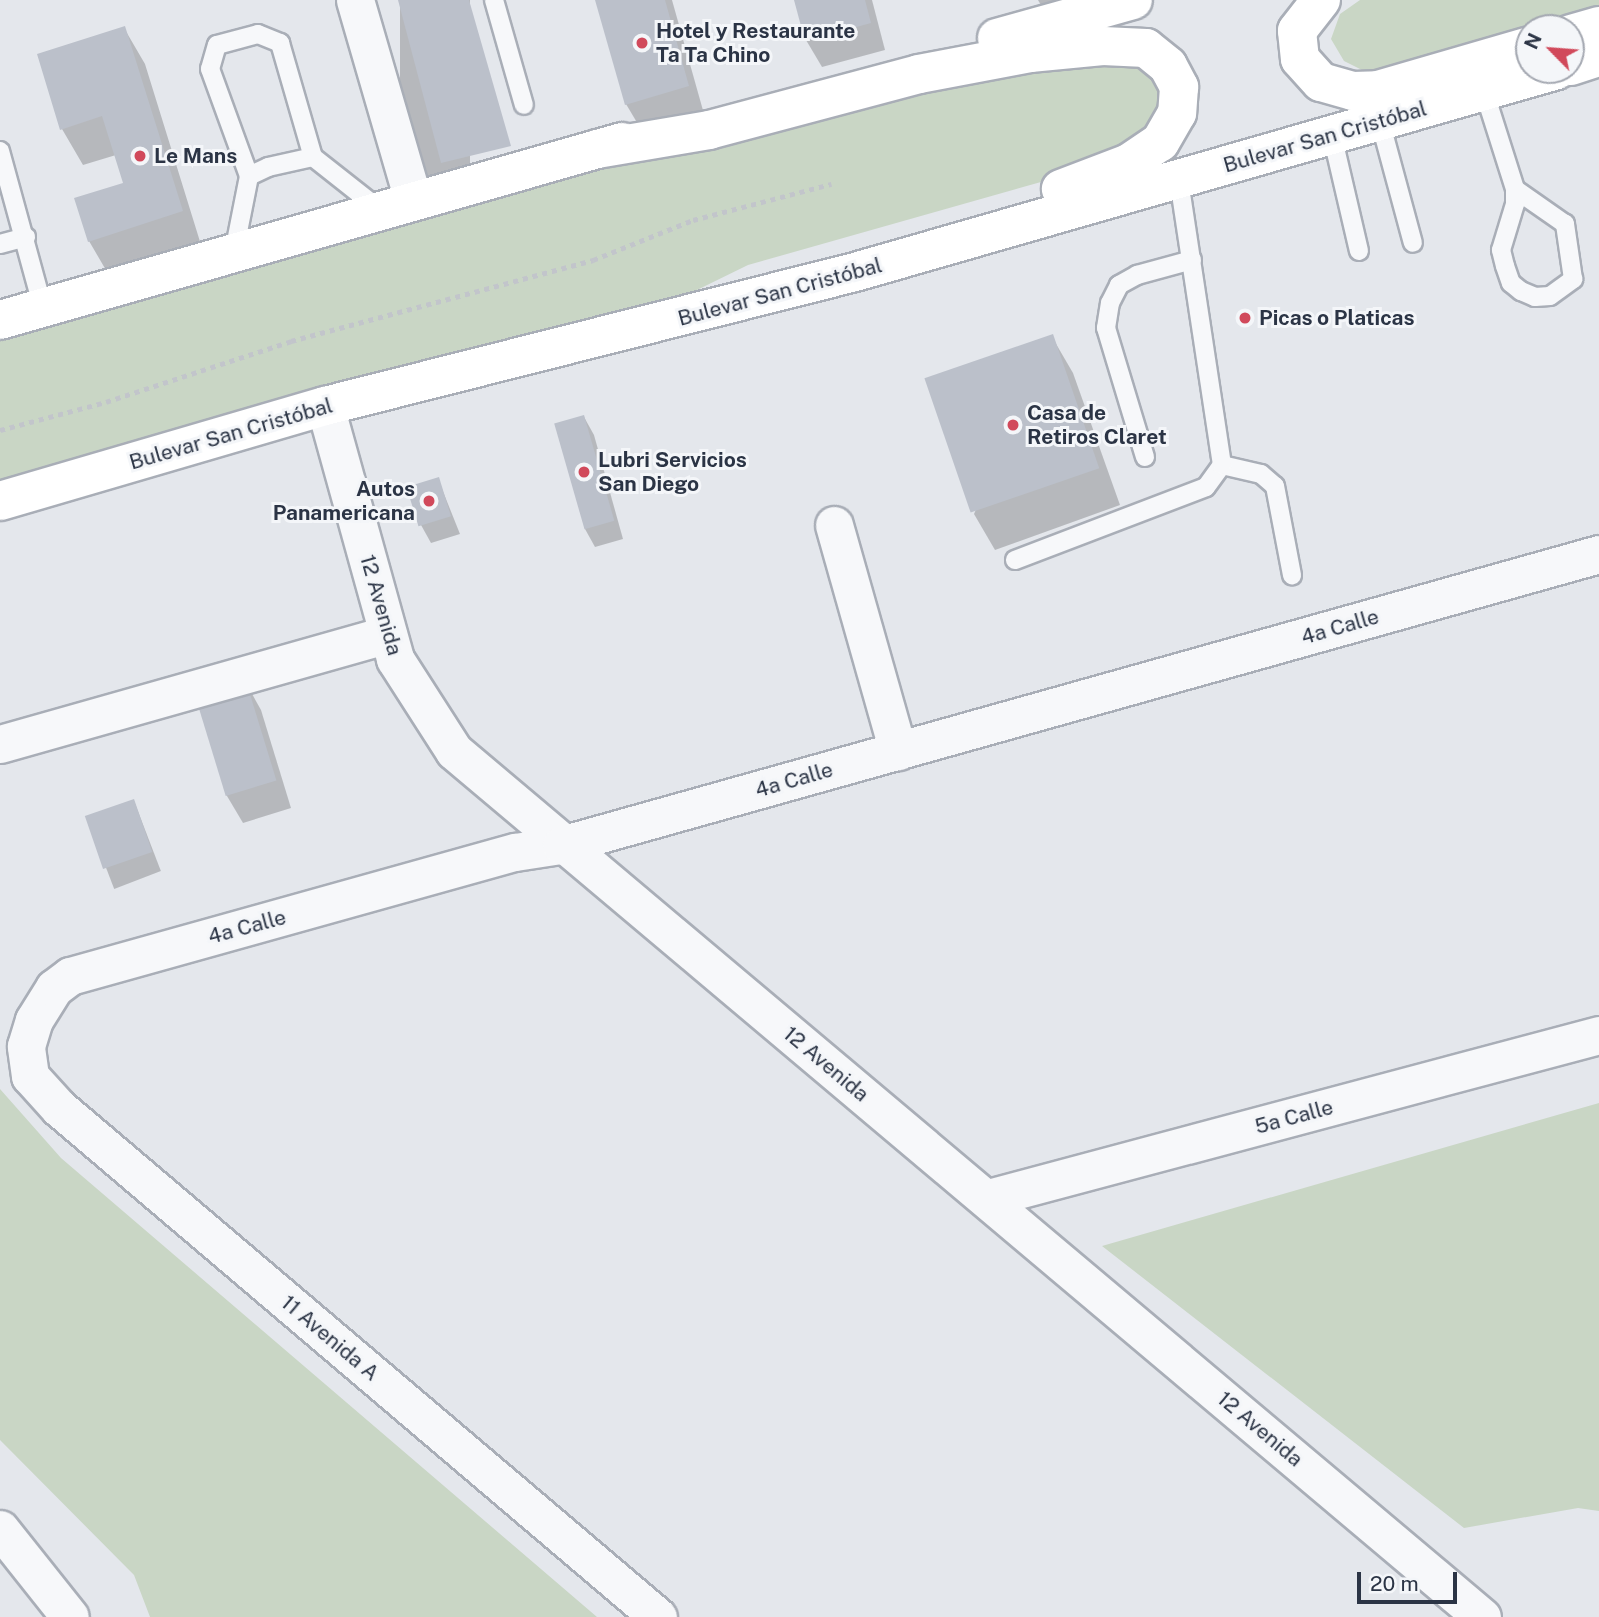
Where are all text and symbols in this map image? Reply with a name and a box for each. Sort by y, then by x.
north arrow [1515,14,1585,84]
place label: Hotel y Restaurante Ta Ta Chino [656,18,856,68]
text: N [1520,30,1546,52]
marker: Hotel y Restaurante Ta Ta Chino [634,35,650,51]
street label: Bulevar San Cristóbal [1220,96,1430,178]
place label: Le Mans [154,143,237,169]
marker: Le Mans [132,148,148,164]
street label: Bulevar San Cristóbal [675,253,885,331]
place label: Picas o Platicas [1259,305,1415,331]
marker: Picas o Platicas [1237,310,1253,326]
street label: Bulevar San Cristóbal [126,393,336,475]
place label: Casa de Retiros Claret [1027,400,1167,450]
marker: Casa de Retiros Claret [1005,417,1021,433]
place label: Lubri Servicios San Diego [598,447,747,497]
marker: Lubri Servicios San Diego [576,464,592,480]
place label: Autos Panamericana [273,476,415,526]
marker: Autos Panamericana [421,493,437,509]
street label: 12 Avenida [355,552,407,658]
street label: 4a Calle [1298,604,1382,650]
street label: 4a Calle [752,757,836,803]
street label: 4a Calle [205,905,289,949]
street label: 12 Avenida [778,1021,874,1107]
street label: 5a Calle [1252,1094,1336,1140]
street label: 11 Avenida A [276,1290,384,1386]
street label: 12 Avenida [1212,1386,1308,1472]
scale bar [1361,1558,1461,1602]
text: 20 m [1370,1571,1419,1596]

